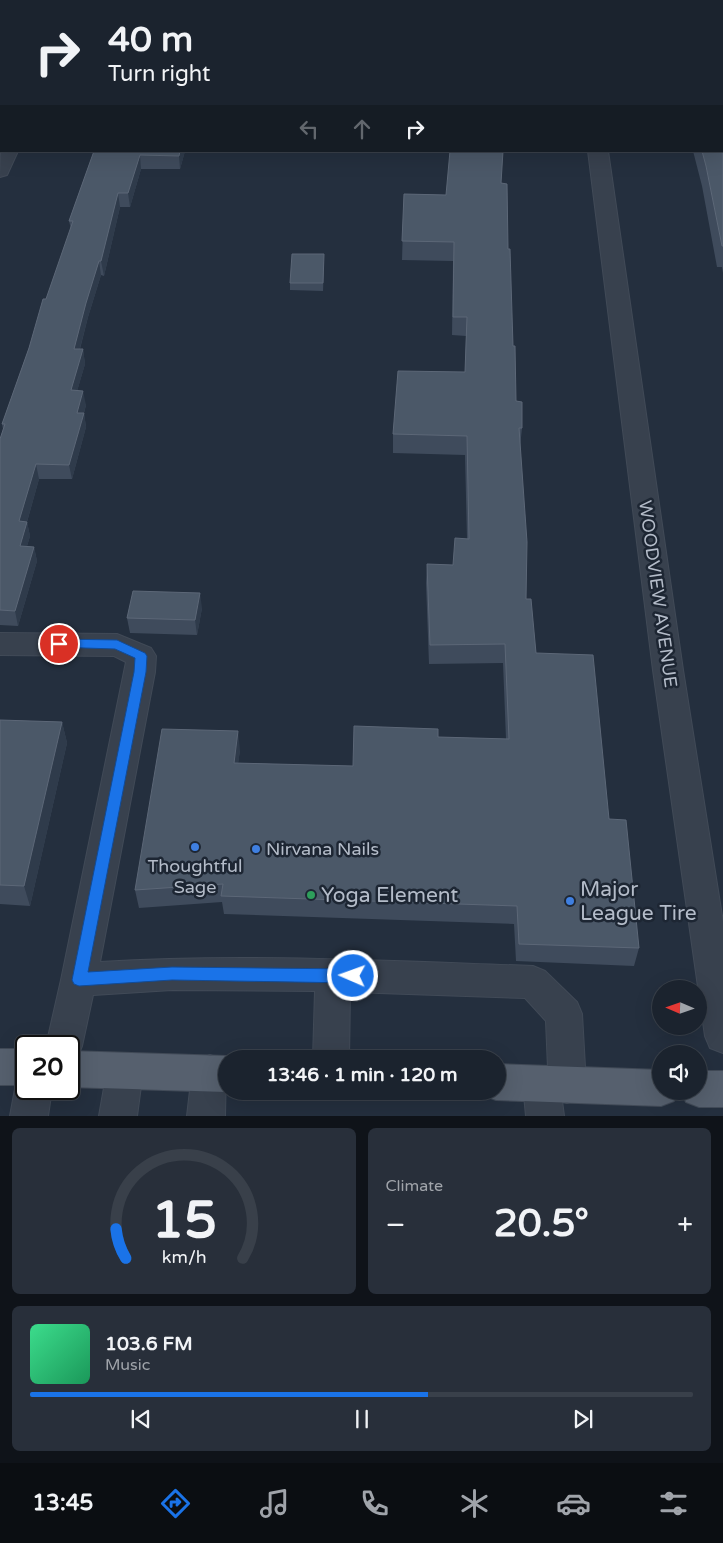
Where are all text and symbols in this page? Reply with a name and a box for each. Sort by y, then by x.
text: 40 m [108,19,193,61]
icon: right [25,20,90,85]
text: Turn right [108,61,210,87]
icon: left [295,115,323,143]
icon: ahead [348,115,376,143]
icon: right [401,115,429,143]
street label: WOODVIEW AVENUE [634,499,682,689]
pin [38,623,80,665]
icon: arrive [45,630,73,658]
place label: Nirvana Nails [266,838,379,860]
marker: Thoughtful Sage [189,841,201,853]
marker: Nirvana Nails [250,843,262,855]
place label: Thoughtful Sage [147,855,243,898]
place label: Major League Tire [580,877,697,926]
place label: Yoga Element [321,883,458,908]
marker: Yoga Element [305,889,317,901]
marker: Major League Tire [564,895,576,907]
position arrow [326,949,378,1001]
north arrow [652,980,708,1035]
map controls [652,980,707,1100]
speed limit sign: 20 [15,1035,80,1100]
button: sound [652,1045,707,1100]
text: 13:46 · 1 min · 120 m [266,1064,458,1086]
text: Climate [386,1176,443,1196]
text: 15 [151,1189,216,1252]
text: 20.5° [494,1201,589,1247]
text: − [386,1208,405,1242]
text: + [677,1208,693,1242]
text: km/h [161,1247,206,1268]
text: 103.6 FM [105,1333,193,1355]
text: Music [105,1355,150,1375]
icon: previous [127,1405,155,1433]
icon: pause [348,1405,376,1433]
icon: next [569,1405,597,1433]
icon: directions [158,1486,193,1521]
icon: music [257,1486,292,1521]
icon: phone [357,1486,392,1521]
icon: climate [457,1486,492,1521]
icon: car [556,1486,591,1521]
icon: filters [656,1486,691,1521]
text: 13:45 [32,1490,93,1516]

